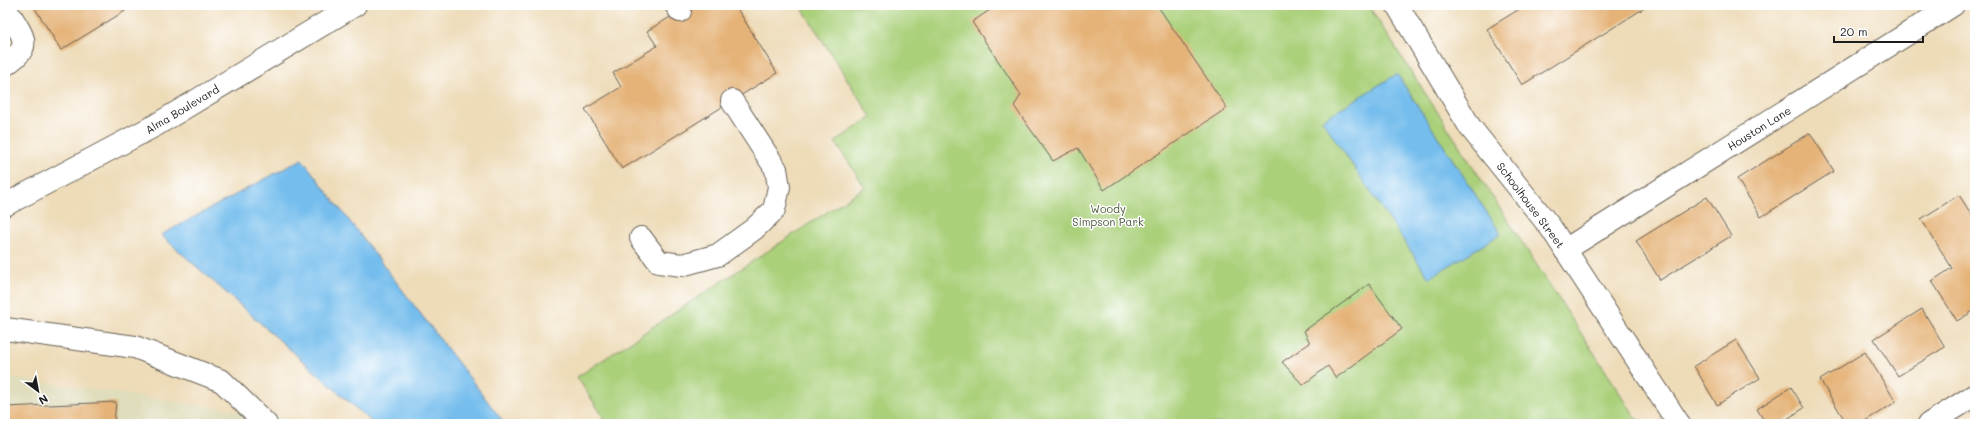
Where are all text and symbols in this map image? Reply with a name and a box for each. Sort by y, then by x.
scale bar [1834,18,1923,44]
text: 20 m [1840,23,1868,39]
street label: Alma Boulevard [142,81,222,137]
street label: Houston Lane [1724,102,1794,154]
street label: Schoolhouse Street [1494,159,1568,251]
park label: Woody Simpson Park [1072,201,1144,229]
north arrow [18,371,58,411]
text: N [36,391,51,408]

